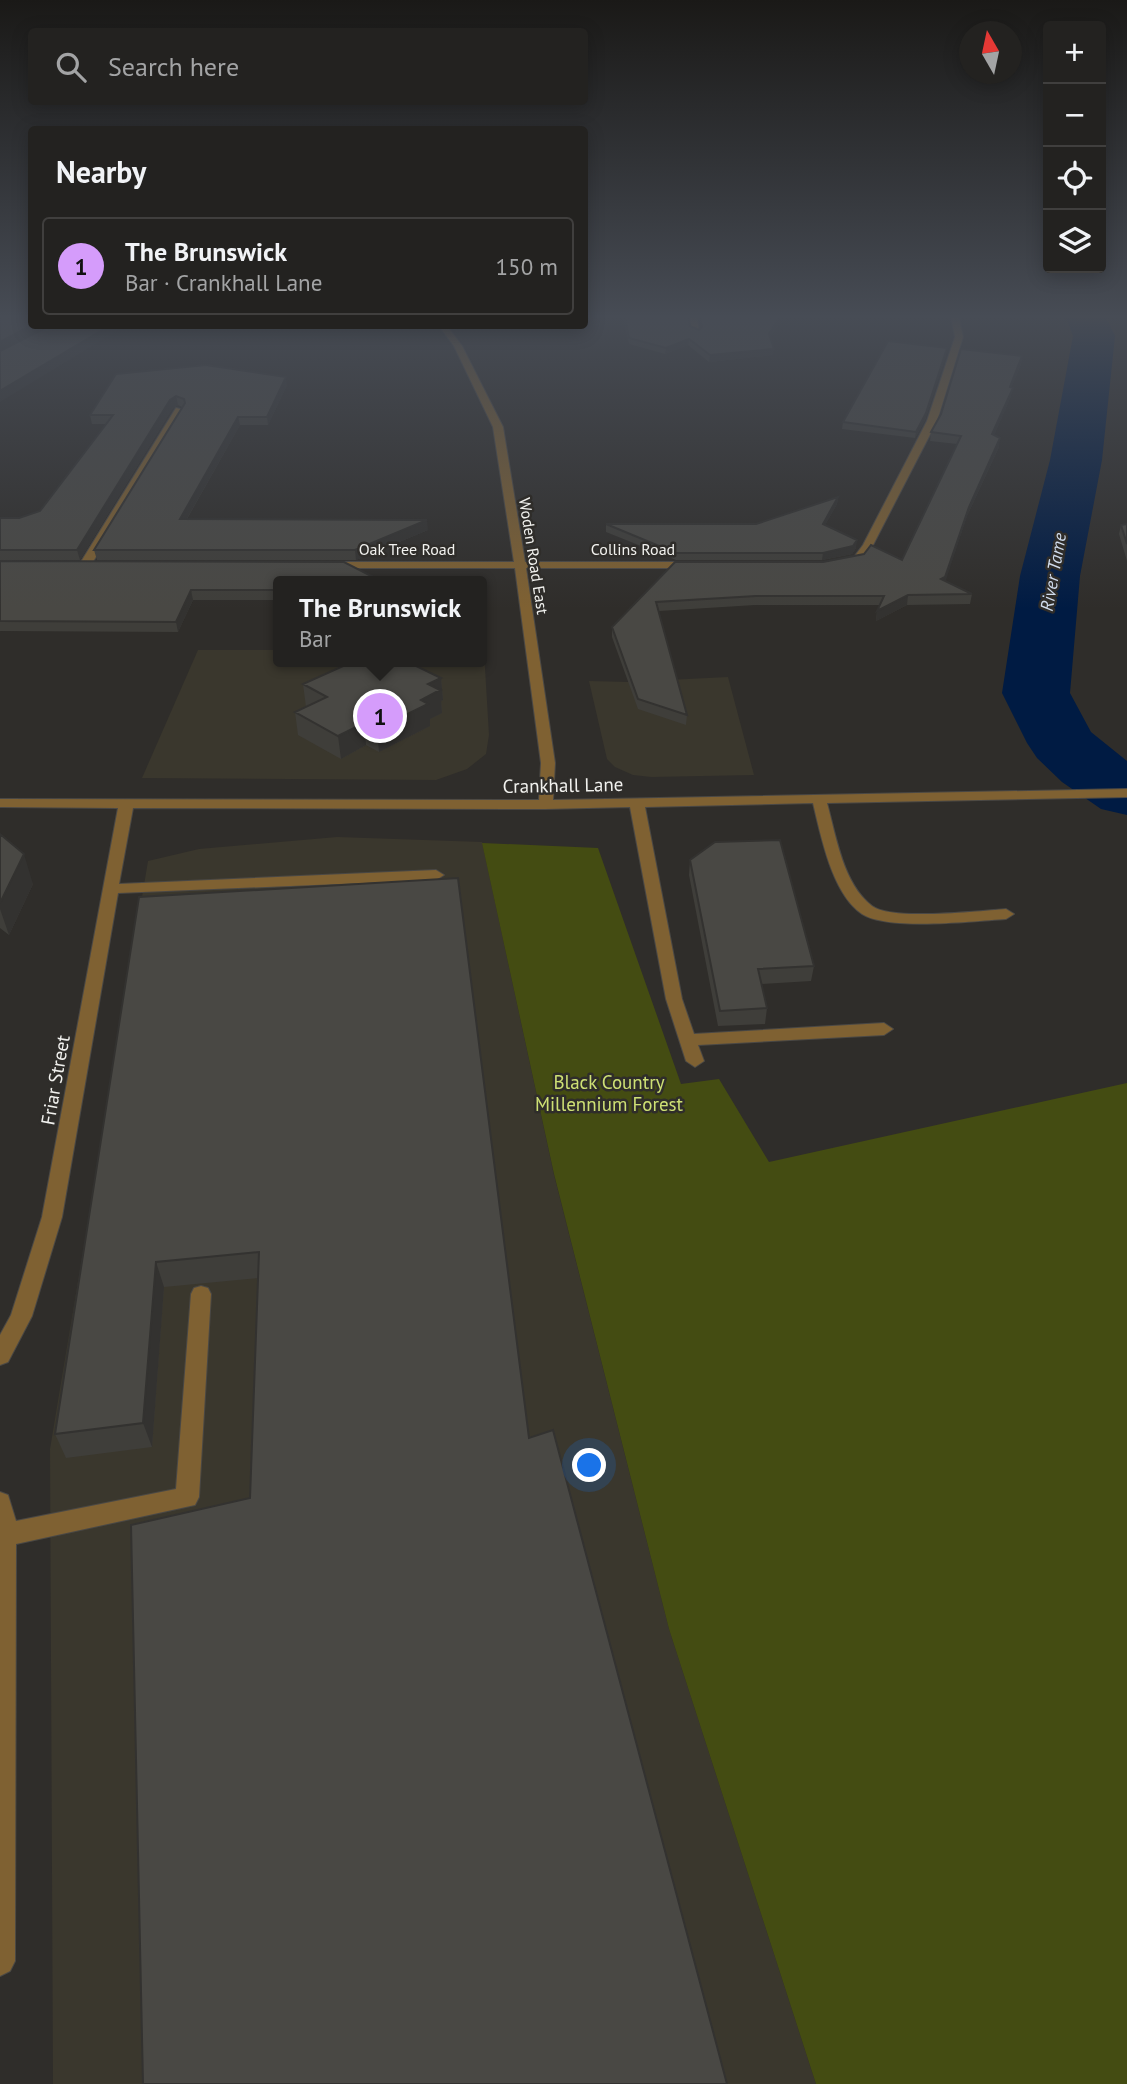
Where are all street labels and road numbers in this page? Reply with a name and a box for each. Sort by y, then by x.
street label: Woden Road East [515,496,553,616]
street label: Oak Tree Road [359,539,455,559]
street label: Collins Road [591,539,675,559]
street label: Crankhall Lane [502,772,624,798]
street label: Friar Street [35,1033,75,1127]

